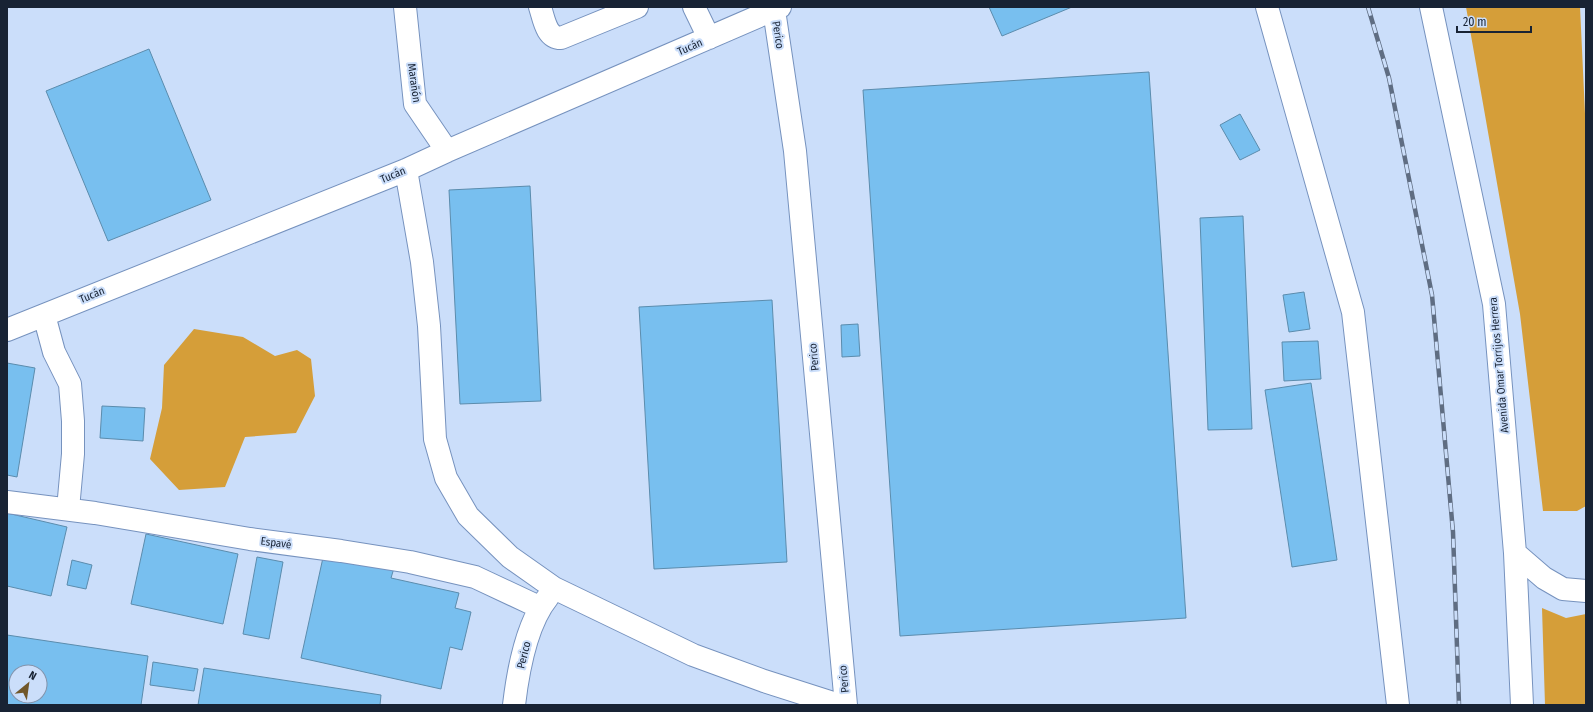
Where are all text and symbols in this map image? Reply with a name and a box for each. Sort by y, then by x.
scale bar [1457,8,1531,34]
text: 20 m [1463,15,1487,29]
street label: Perico [769,20,787,50]
street label: Tucán [675,36,705,58]
street label: Marañón [405,63,423,103]
street label: Tucán [378,164,408,186]
street label: Tucán [77,284,107,306]
street label: Avenida Omar Torrijos Herrera [1487,297,1511,433]
street label: Perico [806,342,822,371]
street label: Espavé [260,535,292,551]
street label: Perico [514,640,534,670]
north arrow [8,664,48,704]
street label: Perico [836,664,852,693]
text: N [27,668,39,683]

